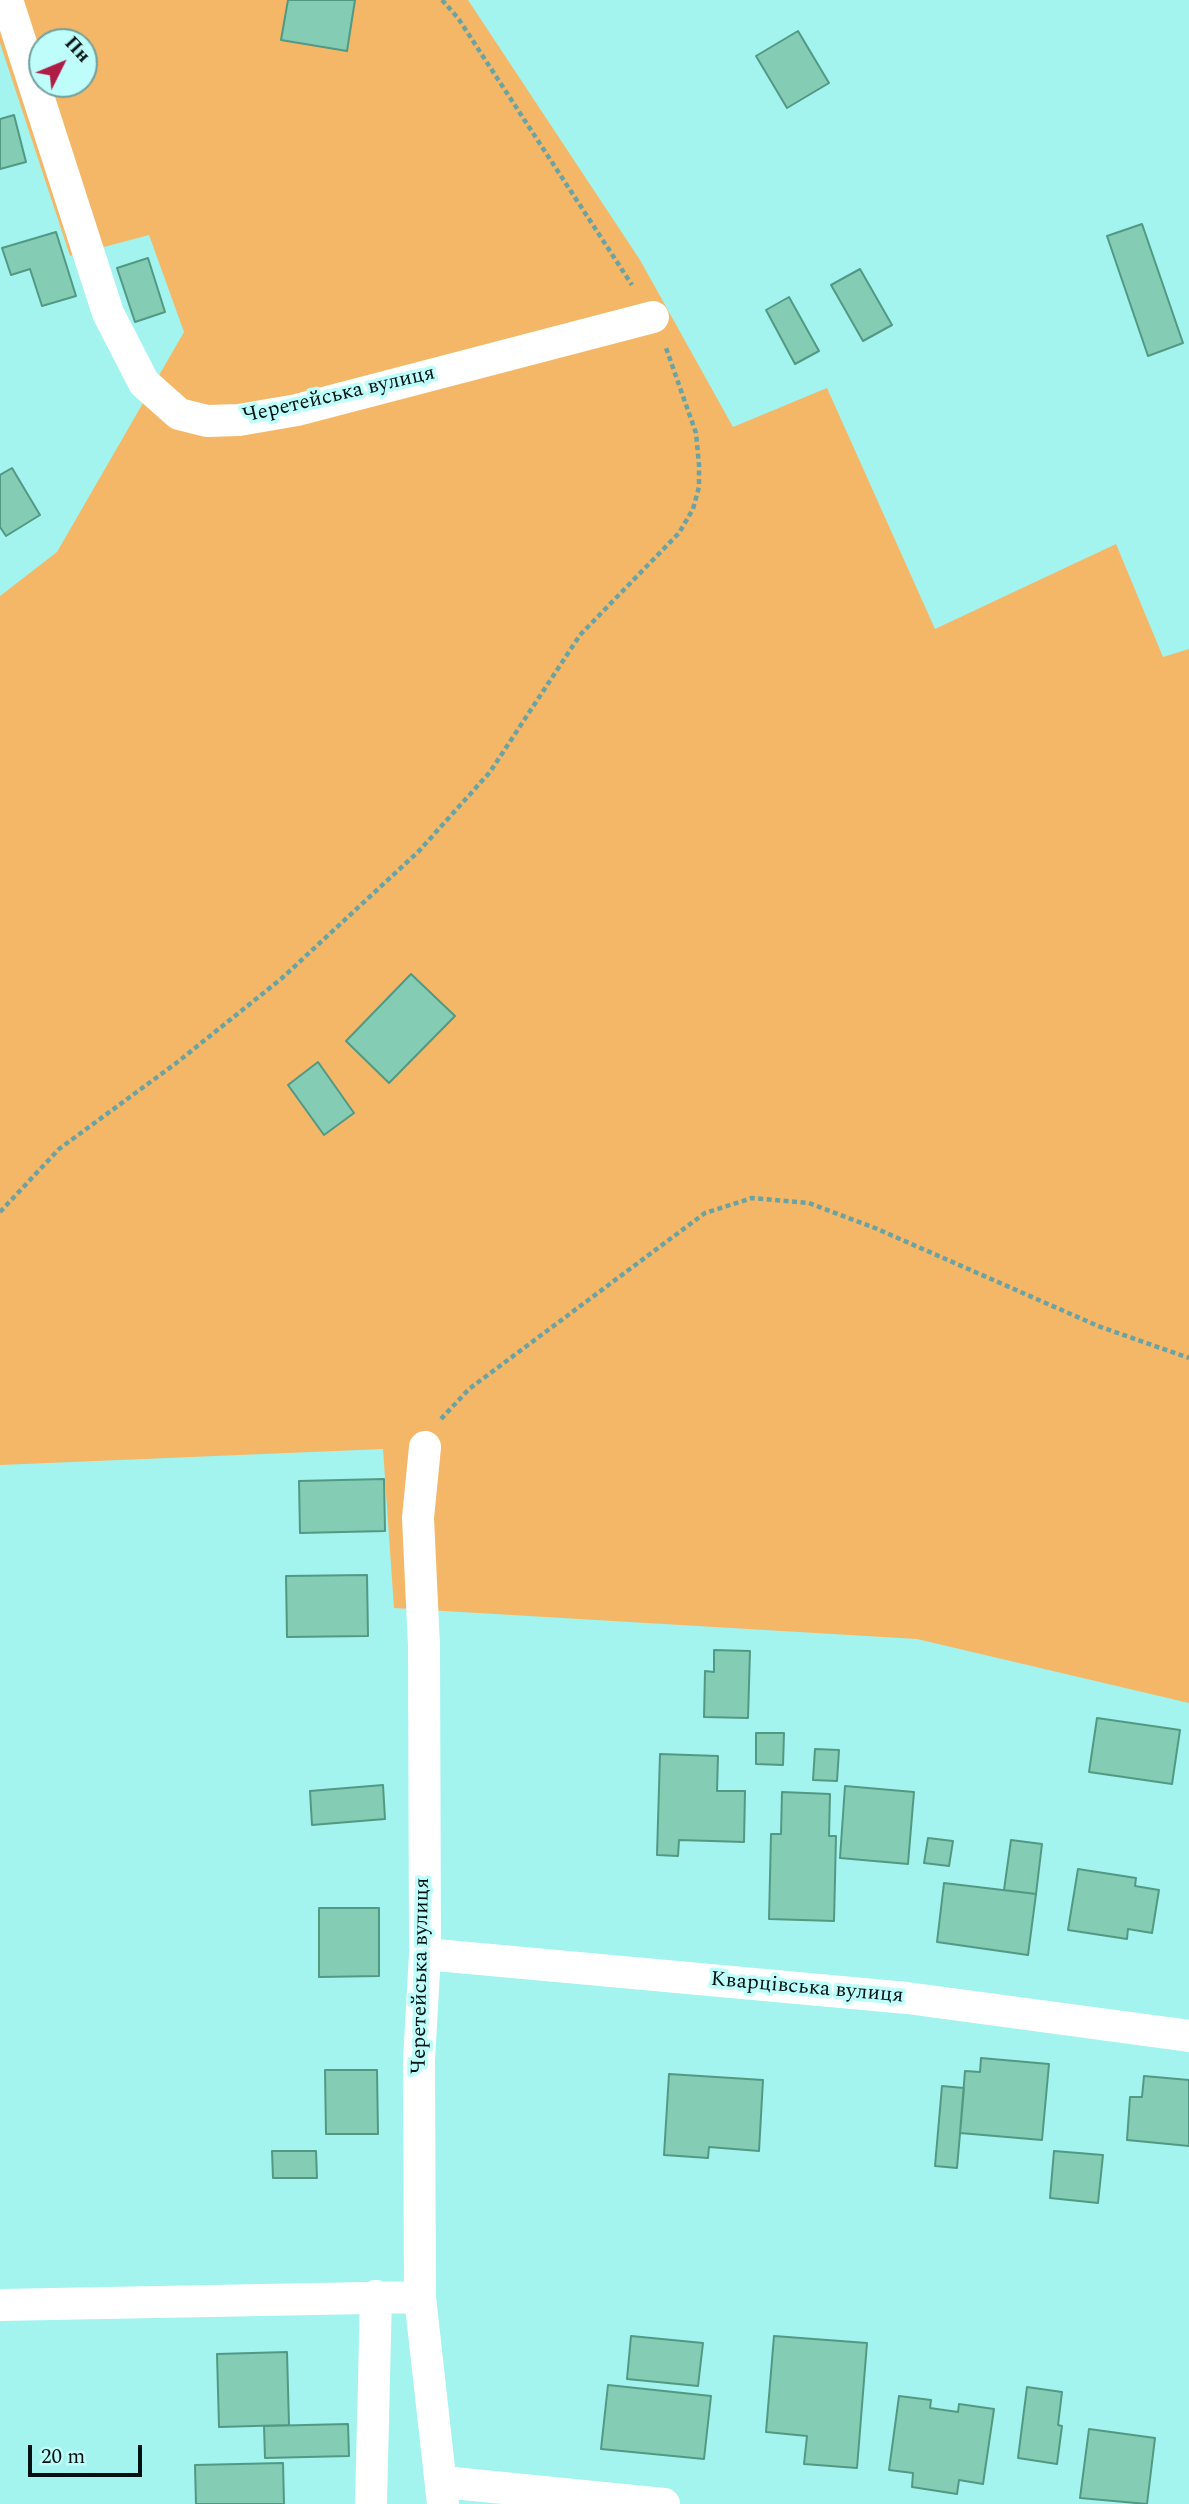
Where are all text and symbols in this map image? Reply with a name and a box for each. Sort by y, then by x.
north arrow [28,28,98,98]
text: Пн [57,30,97,70]
street label: Черетейська вулиця [240,362,438,430]
street label: Черетейська вулиця [408,1878,436,2074]
street label: Кварцівська вулиця [710,1968,904,2010]
scale bar [32,2430,145,2474]
text: 20 m [41,2441,85,2473]

